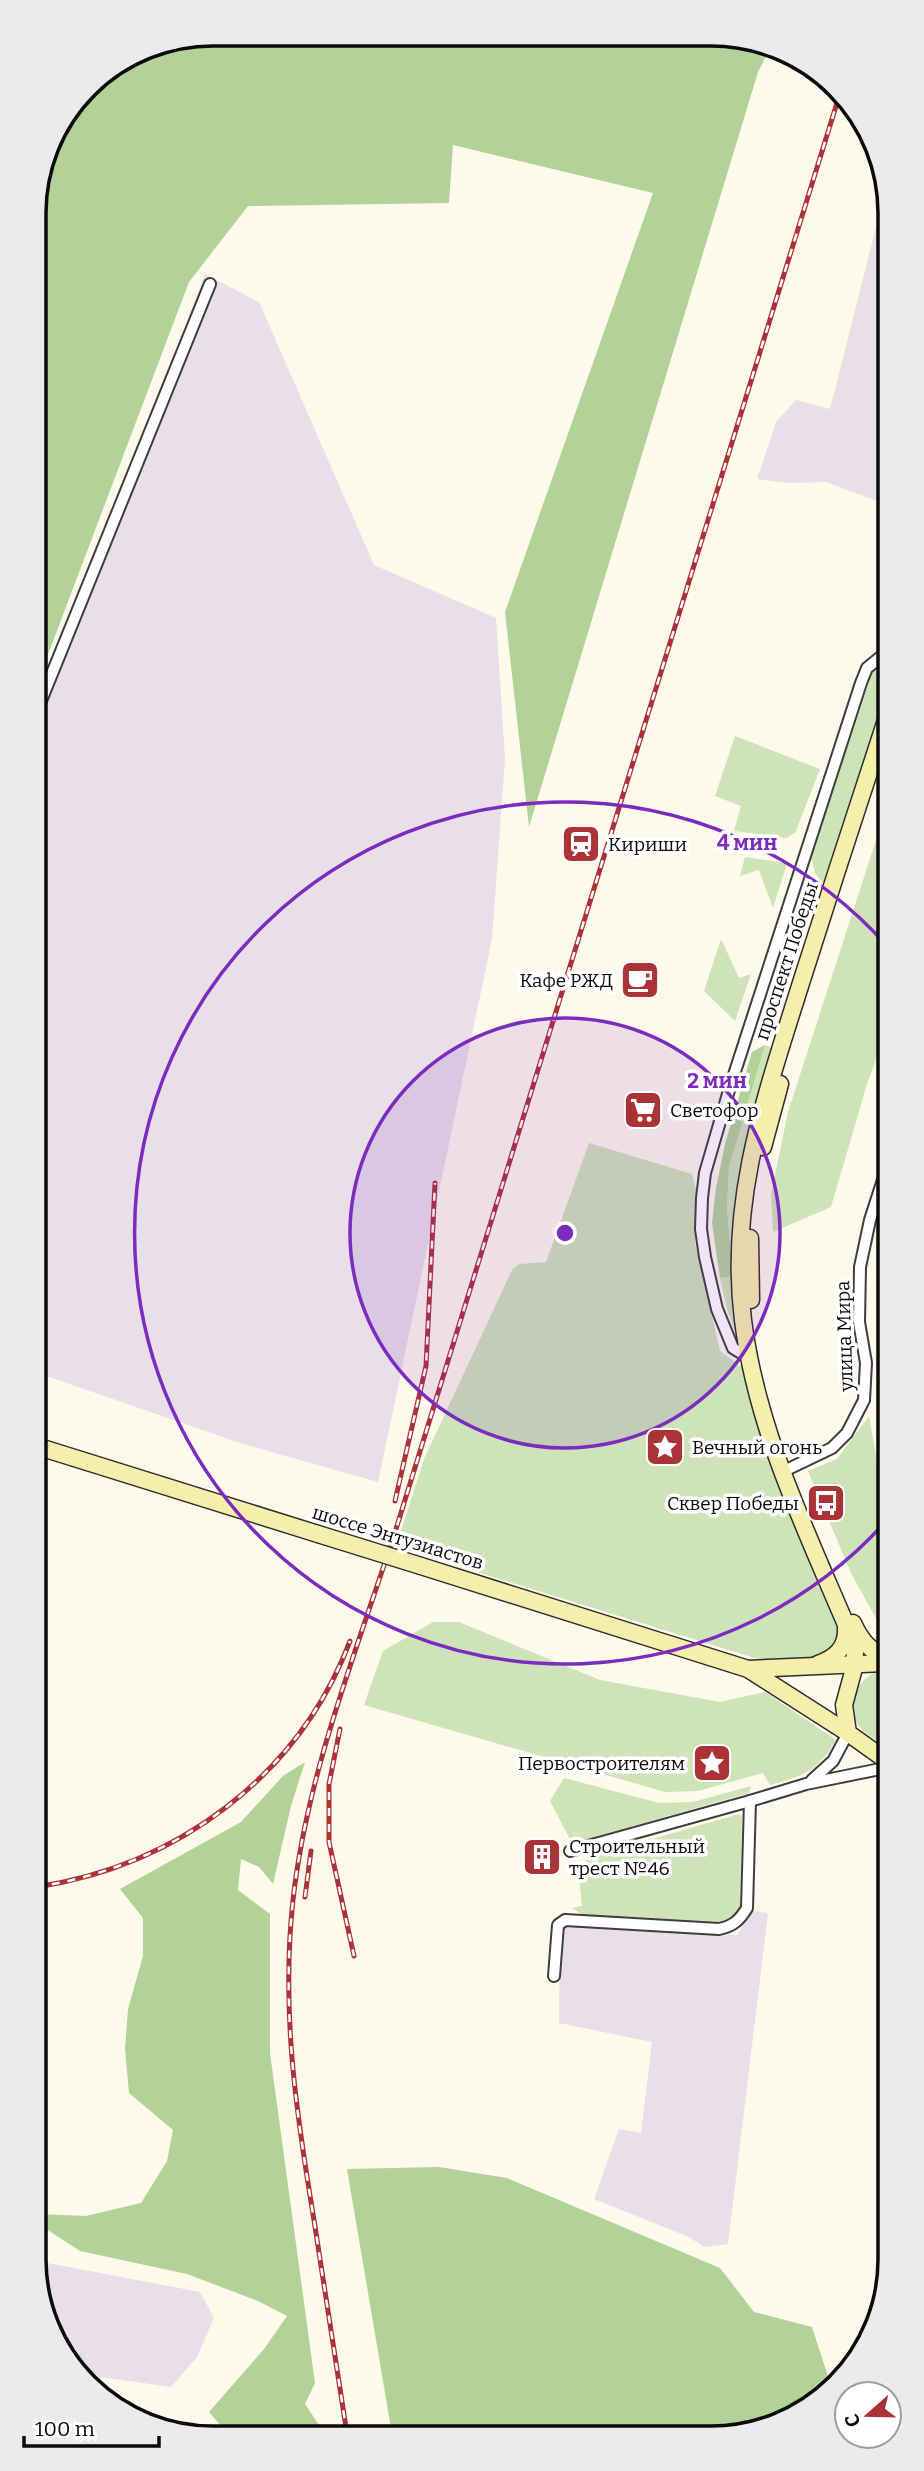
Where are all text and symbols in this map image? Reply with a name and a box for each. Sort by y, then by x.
station icon: Кириши [560,823,602,865]
text: 4 мин [717,830,777,856]
place label: Кириши [608,833,687,856]
street label: проспект Победы [750,879,823,1043]
cafe icon: Кафе РЖД [619,959,661,1001]
place label: Кафе РЖД [519,969,613,992]
text: 2 мин [687,1068,747,1094]
supermarket icon: Светофор [622,1089,664,1131]
place label: Светофор [670,1099,759,1122]
centre of rings [553,1221,577,1245]
street label: улица Мира [831,1280,858,1393]
place icon: Вечный огонь [644,1426,686,1468]
place label: Вечный огонь [692,1436,822,1459]
bus stop icon: Сквер Победы [805,1482,847,1524]
place label: Сквер Победы [667,1492,799,1515]
street label: шоссе Энтузиастов [309,1500,486,1574]
place icon: Первостроителям [691,1742,733,1784]
place label: Первостроителям [518,1752,685,1775]
place label: Строительный трест №46 [569,1835,705,1880]
building icon: Строительный трест №46 [521,1836,563,1878]
north arrow [833,2380,903,2450]
scale bar [24,2404,159,2448]
text: С [840,2411,865,2430]
text: 100 m [35,2416,95,2442]

